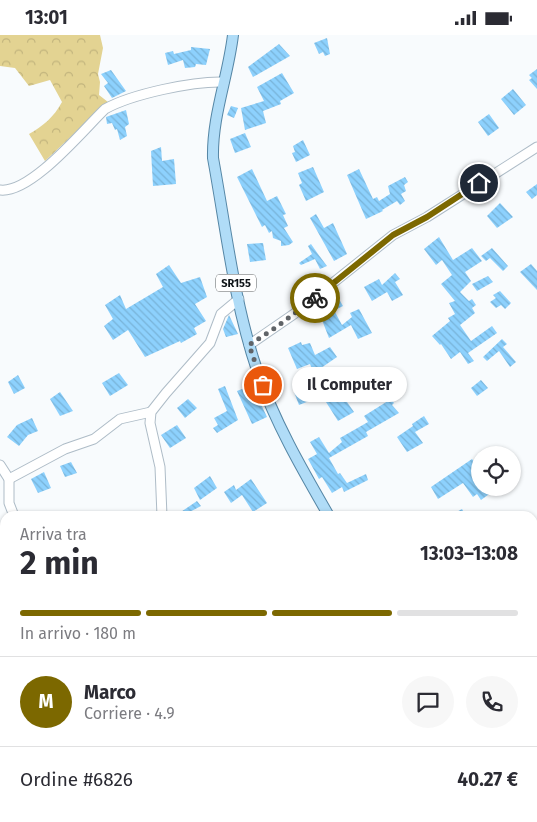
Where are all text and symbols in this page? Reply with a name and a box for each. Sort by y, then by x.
text: 13:01 [25,6,68,29]
pin [458,162,500,204]
icon: home [465,169,493,197]
courier [290,273,340,323]
road number: SR155 [216,275,256,291]
icon: bike [301,284,329,312]
pin [242,364,284,406]
callout: Il Computer [293,367,408,403]
icon: bag [249,371,277,399]
text: Il Computer [307,375,392,394]
map controls [471,446,521,496]
button: locate [471,446,521,496]
text: Arriva tra [20,525,87,544]
text: 13:03–13:08 [420,542,518,565]
text: 2 min [20,544,99,582]
text: In arrivo · 180 m [20,624,136,643]
button: chat [402,676,454,728]
button: phone [466,676,518,728]
text: Marco [84,681,136,704]
text: M [39,690,53,713]
text: Corriere · 4.9 [84,704,175,723]
text: Ordine #6826 [20,768,133,791]
text: 40.27 € [457,768,518,791]

